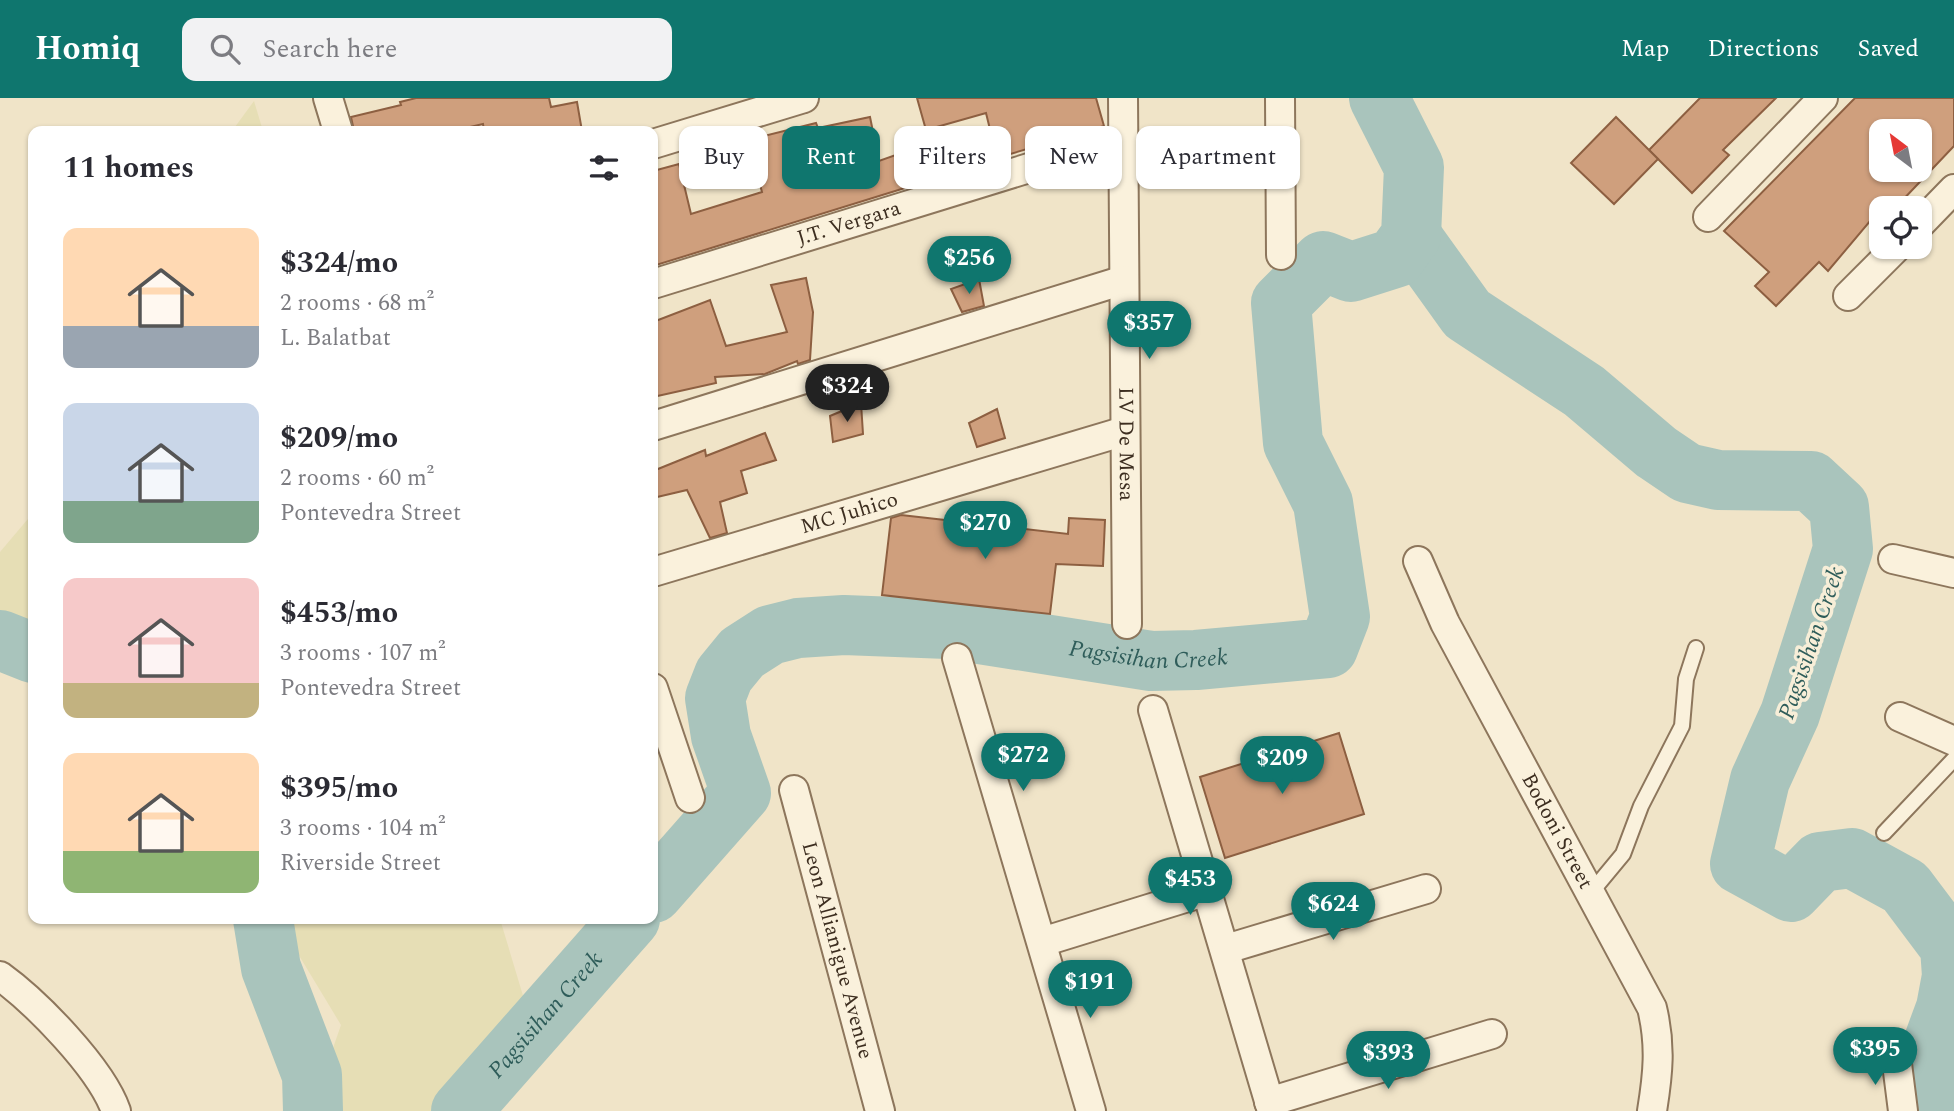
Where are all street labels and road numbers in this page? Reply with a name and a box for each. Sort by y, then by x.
street label: J.T. Vergara [793,192,906,255]
street label: LV De Mesa [1109,387,1142,502]
street label: MC Juhico [797,484,902,543]
street label: Bodoni Street [1513,767,1601,895]
street label: Leon Allianigue Avenue [793,838,881,1063]

